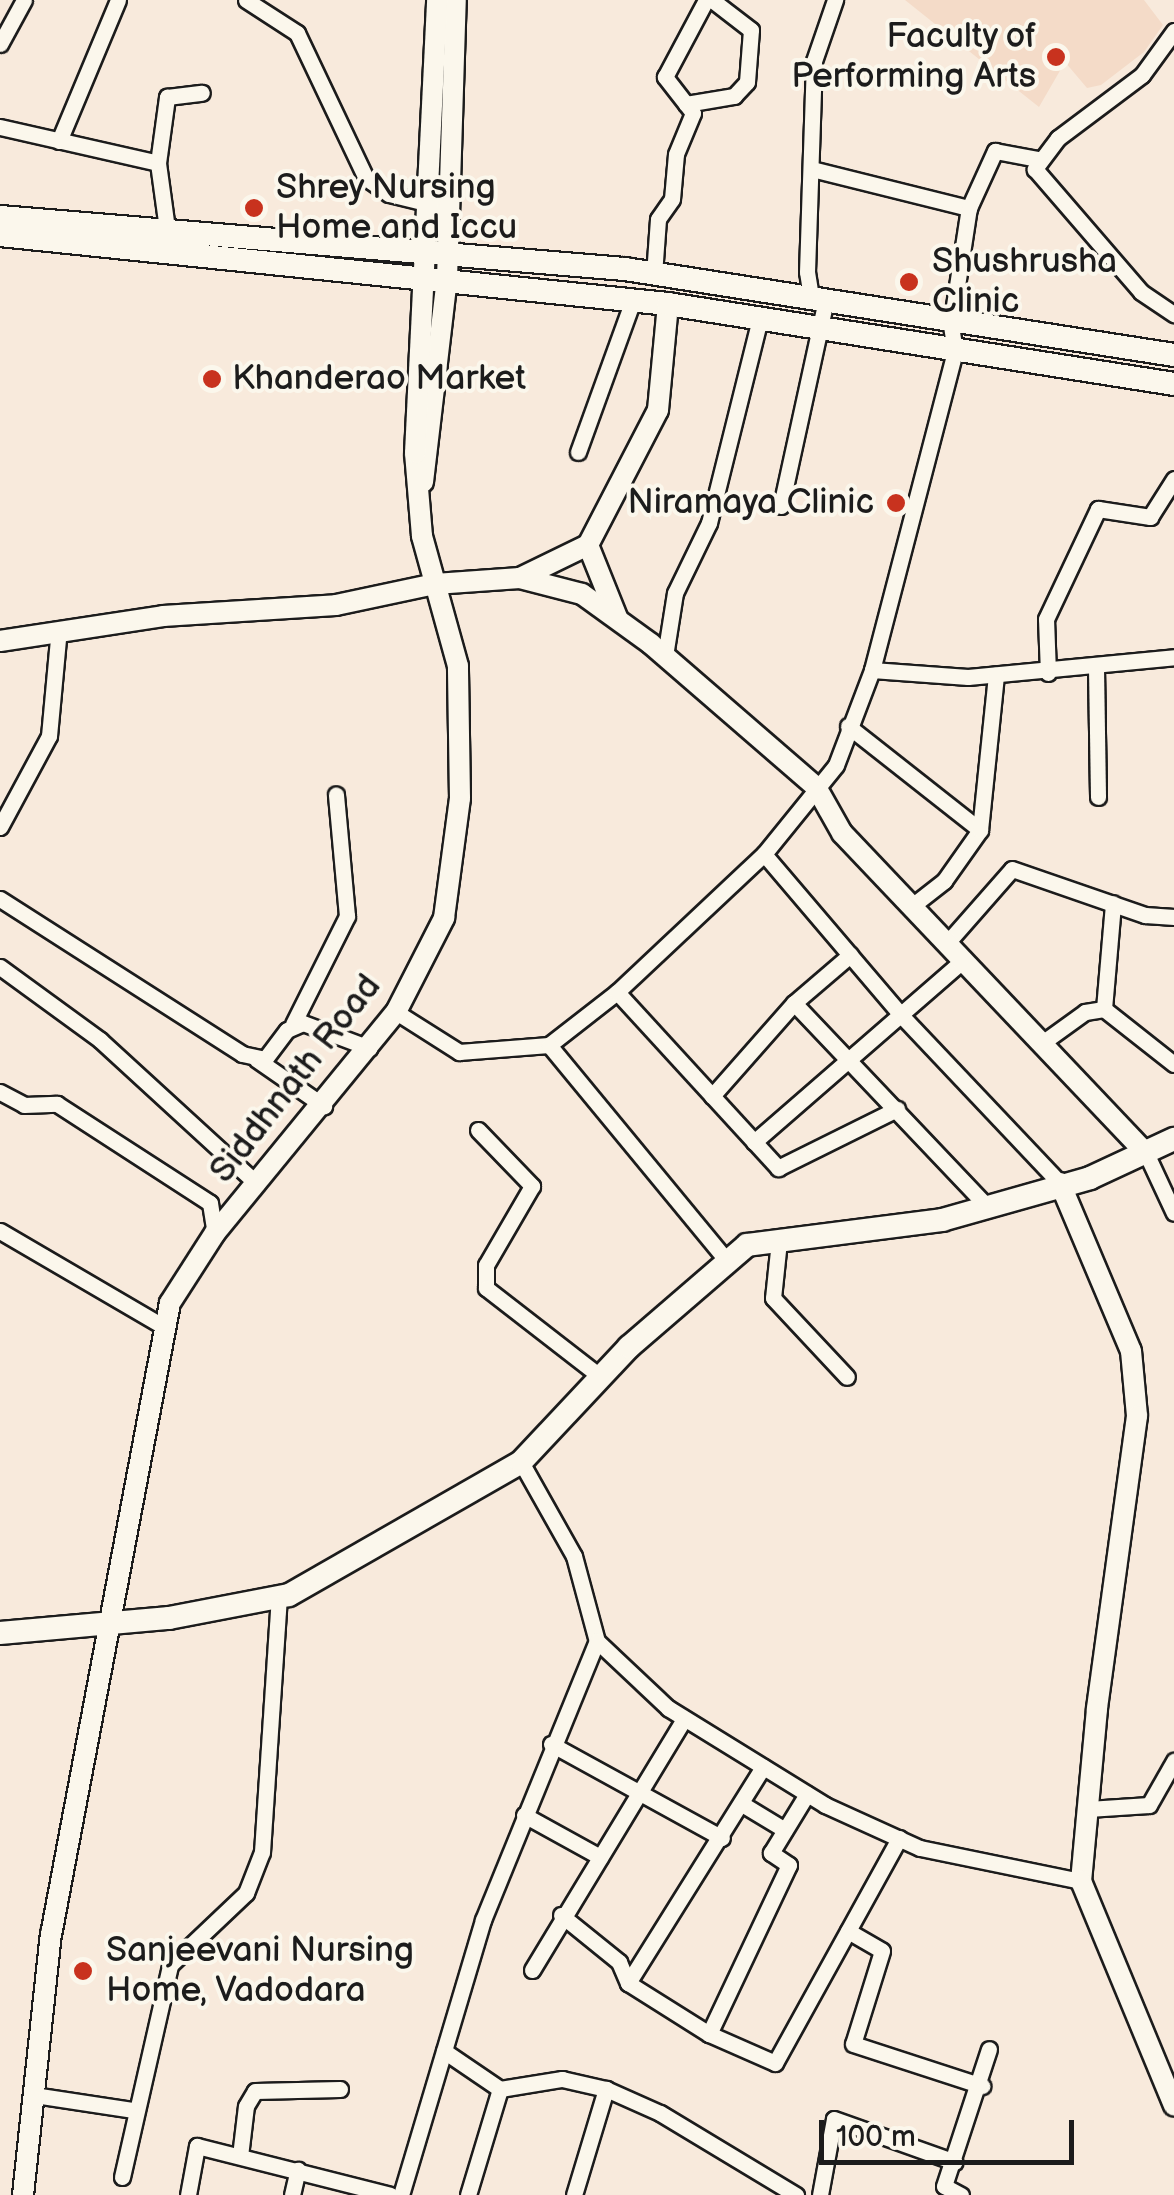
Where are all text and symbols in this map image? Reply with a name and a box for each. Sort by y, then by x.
place label: Faculty of Performing Arts [791,16,1036,98]
marker: Faculty of Performing Arts [1045,46,1067,68]
place label: Shrey Nursing Home and Iccu [276,167,517,249]
marker: Shrey Nursing Home and Iccu [241,195,267,221]
place label: Shushrusha Clinic [932,241,1117,323]
marker: Shushrusha Clinic [896,269,922,295]
place label: Khanderao Market [232,358,526,400]
marker: Khanderao Market [201,368,223,390]
place label: Niramaya Clinic [627,482,874,524]
marker: Niramaya Clinic [883,490,909,516]
street label: Siddhnath Road [202,967,390,1191]
place label: Sanjeevani Nursing Home, Vadodara [106,1930,414,2012]
marker: Sanjeevani Nursing Home, Vadodara [70,1958,96,1984]
scale bar [824,2100,1079,2162]
text: 100 m [836,2119,916,2155]

